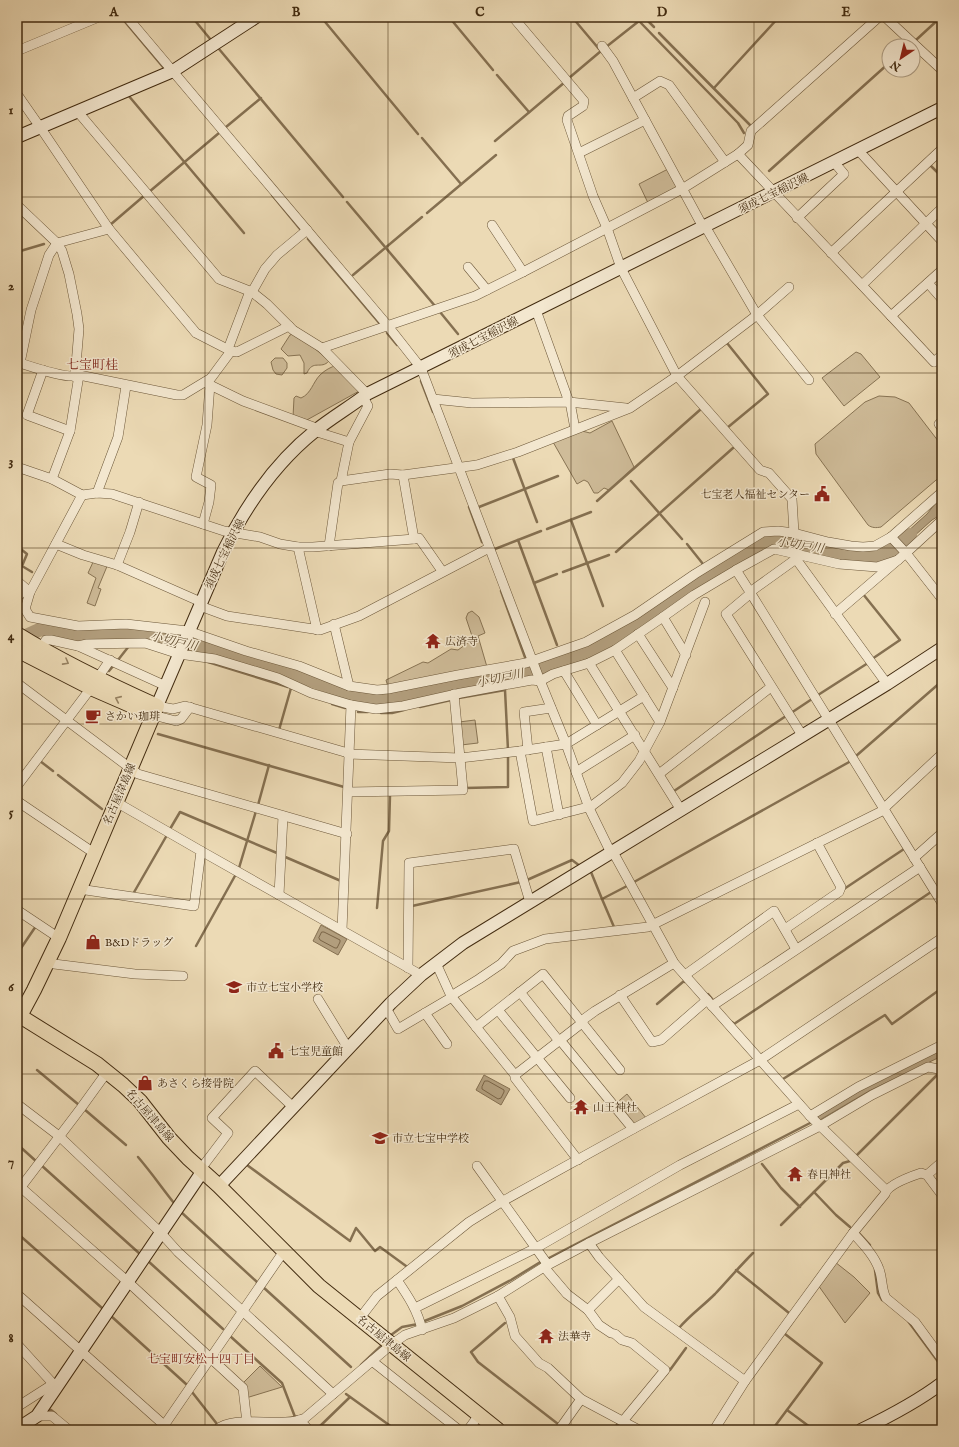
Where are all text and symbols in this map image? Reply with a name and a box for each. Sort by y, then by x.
text: A [109,4,120,21]
text: B [292,4,301,21]
text: C [475,4,485,21]
text: D [657,4,668,21]
text: E [841,4,851,21]
north arrow [881,38,921,78]
text: N [888,57,905,74]
text: 1 [9,102,14,119]
street label: 須成七宝稲沢線 [736,171,811,217]
text: 2 [8,278,14,295]
street label: 須成七宝稲沢線 [446,314,521,362]
district label: 七宝町桂 [66,357,118,374]
text: 3 [9,453,14,470]
public building icon: 七宝老人福祉センター [813,485,831,503]
place label: 七宝老人福祉センター [700,488,810,502]
street label: 須成七宝稲沢線 [202,517,248,592]
water label: 小切戸川 [775,534,827,557]
text: 4 [8,628,15,645]
water label: 小切戸川 [149,629,201,655]
temple icon: 広済寺 [424,632,442,650]
place label: 広済寺 [445,635,478,649]
one-way arrow [62,657,69,665]
water label: 小切戸川 [475,666,527,691]
one-way arrow [114,696,121,704]
cafe icon: さかい珈琲 [84,707,102,725]
place label: さかい珈琲 [105,710,160,724]
street label: 名古屋津島線 [101,761,139,828]
text: 5 [9,804,14,821]
shop icon: B&Dドラッグ [84,933,102,951]
place label: B&Dドラッグ [105,936,173,950]
school or university icon: 市立七宝小学校 [225,978,243,996]
text: 6 [8,979,14,996]
place label: 市立七宝小学校 [246,981,323,995]
public building icon: 七宝児童館 [267,1042,285,1060]
place label: 七宝児童館 [288,1045,343,1059]
shop icon: あさくら接骨院 [136,1074,154,1092]
place label: あさくら接骨院 [157,1077,234,1091]
street label: 名古屋津島線 [122,1086,176,1145]
temple icon: 山王神社 [572,1098,590,1116]
place label: 山王神社 [593,1101,637,1115]
school or university icon: 市立七宝中学校 [371,1129,389,1147]
place label: 市立七宝中学校 [392,1132,469,1146]
text: 7 [8,1154,14,1171]
temple icon: 春日神社 [786,1165,804,1183]
place label: 春日神社 [807,1168,851,1182]
street label: 名古屋津島線 [353,1313,413,1365]
temple icon: 法華寺 [537,1327,555,1345]
text: 8 [8,1330,14,1347]
place label: 法華寺 [558,1330,591,1344]
district label: 七宝町安松十四丁目 [147,1352,255,1367]

